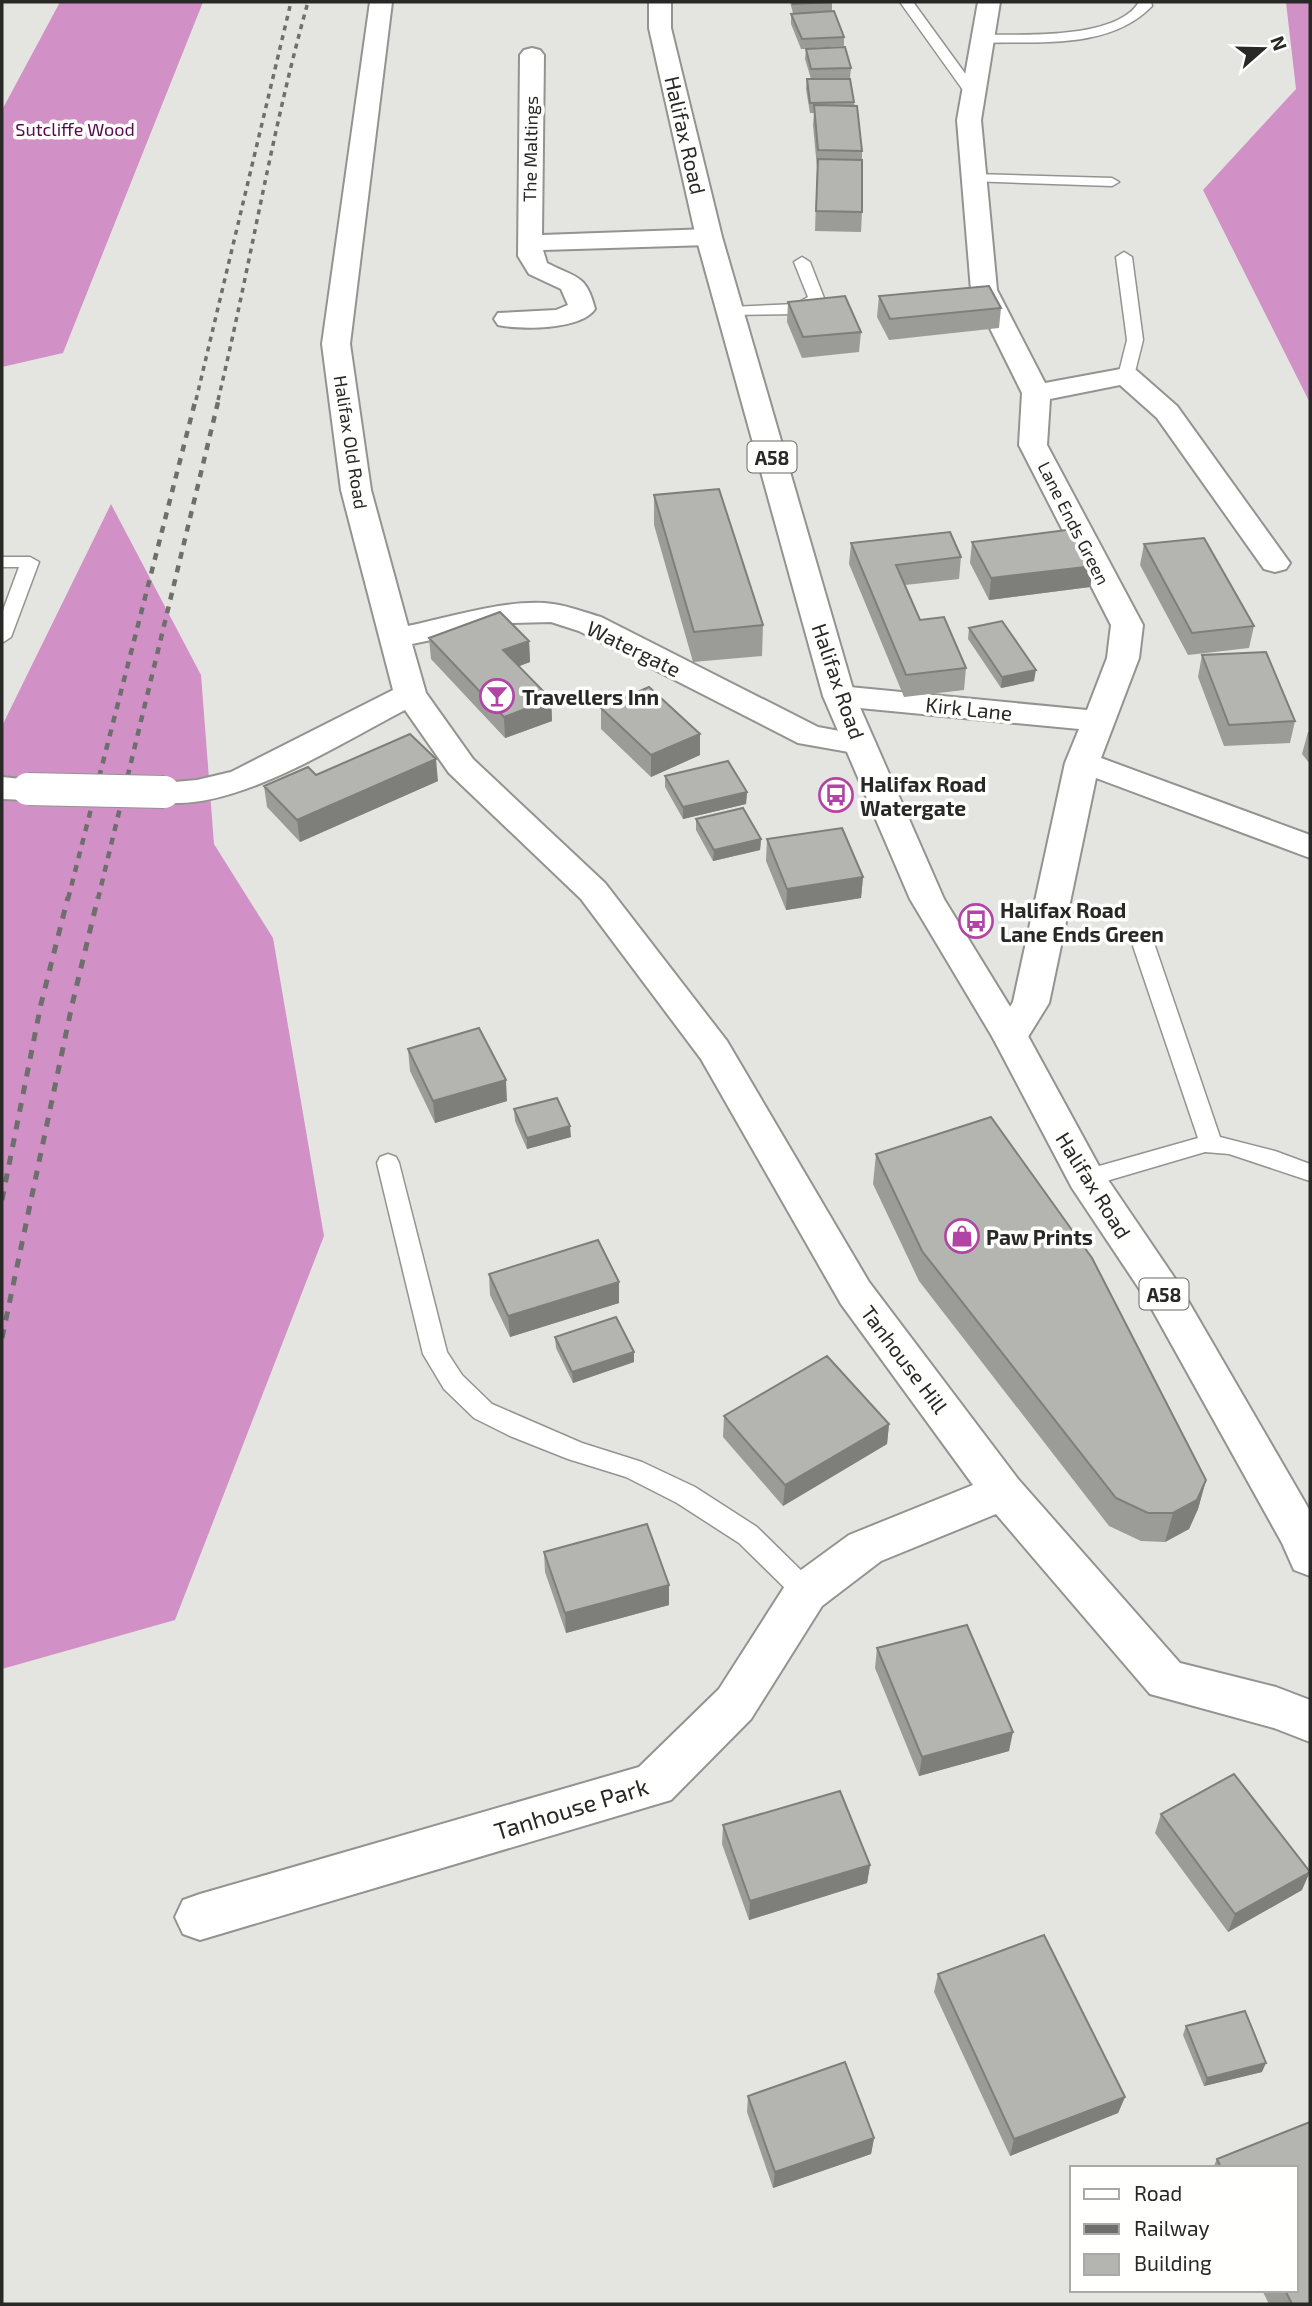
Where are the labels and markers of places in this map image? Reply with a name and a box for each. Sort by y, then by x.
bar icon: Travellers Inn [478,677,516,715]
place label: Travellers Inn [522,684,659,709]
place label: Halifax Road Watergate [860,771,986,820]
bus stop icon: Halifax Road Watergate [817,776,855,814]
place label: Halifax Road Lane Ends Green [1000,897,1164,946]
bus stop icon: Halifax Road Lane Ends Green [957,902,995,940]
shop icon: Paw Prints [943,1217,981,1255]
place label: Paw Prints [986,1224,1093,1249]

